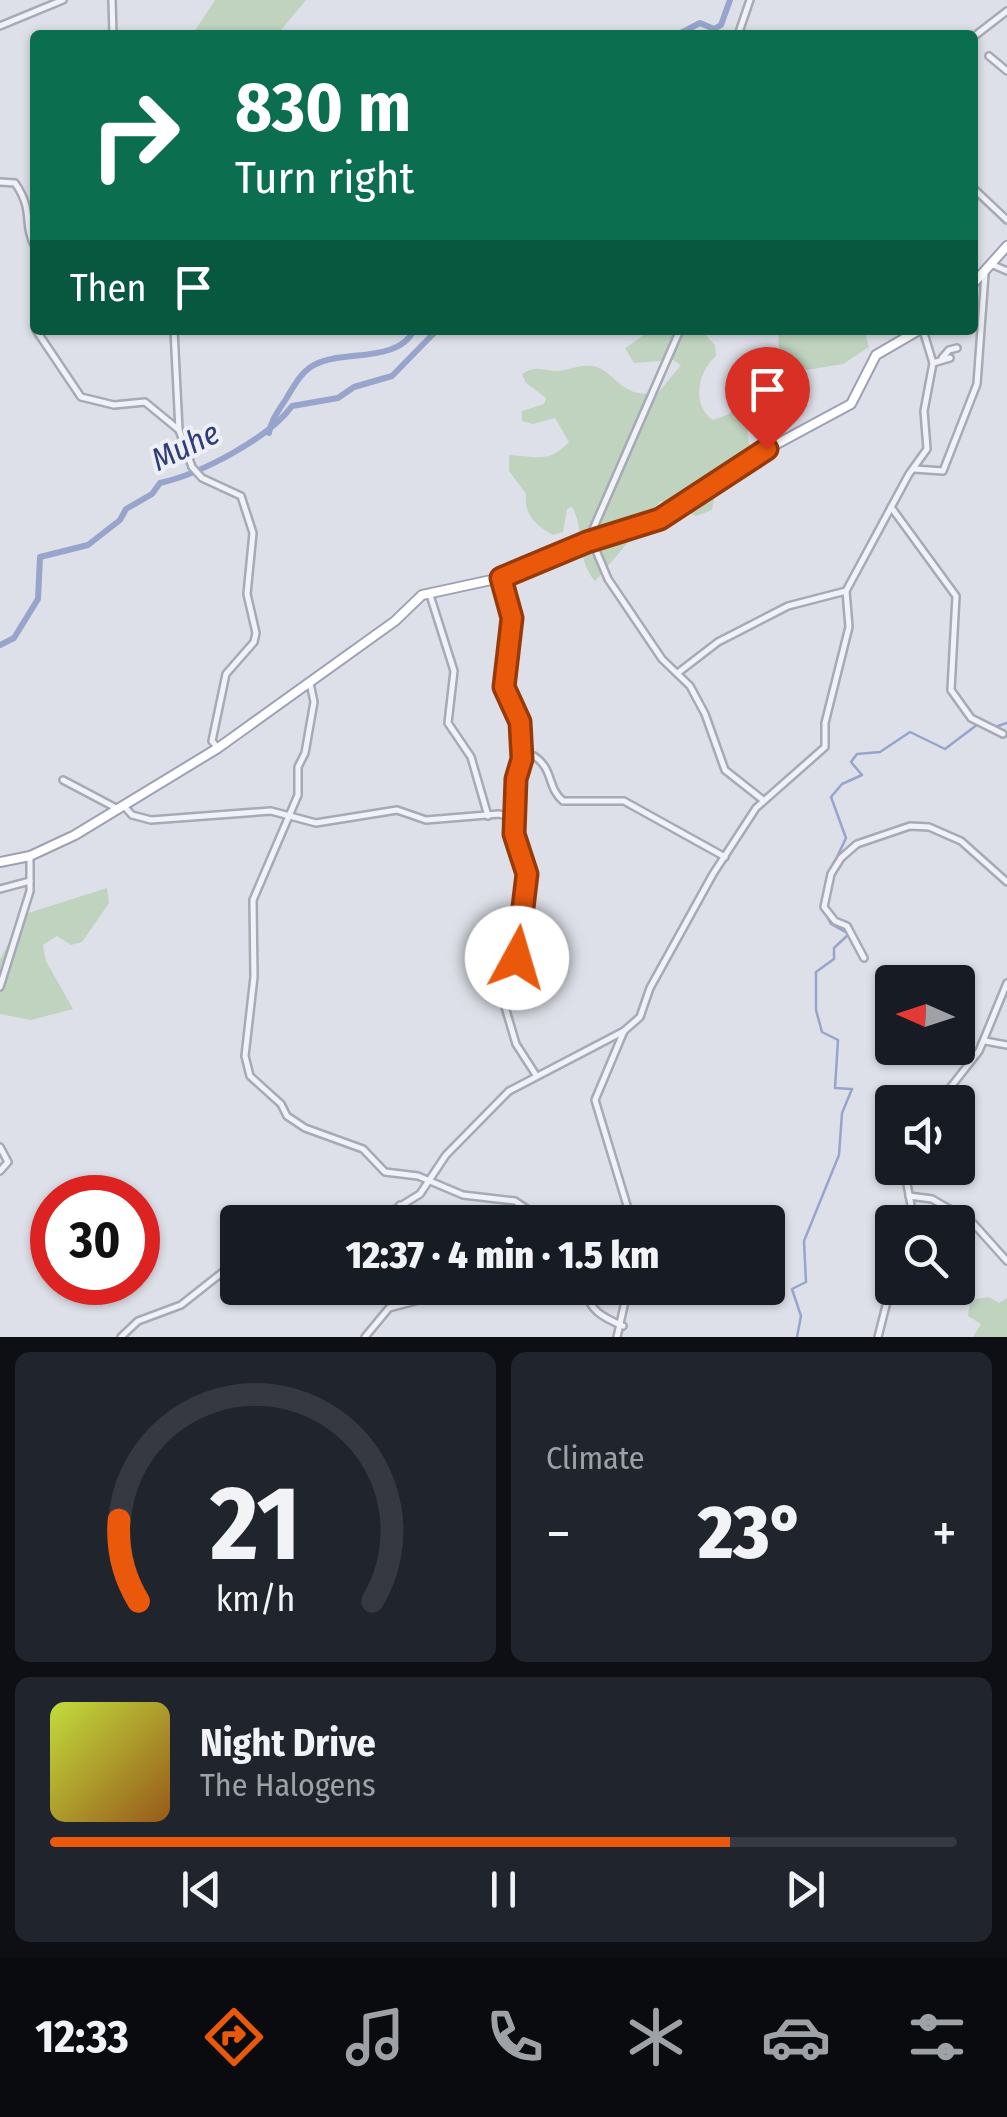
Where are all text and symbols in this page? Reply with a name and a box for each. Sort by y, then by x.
text: 830 m [235,66,411,150]
icon: right [70,70,200,200]
text: Turn right [235,151,414,205]
icon: arrive [166,260,221,315]
text: Then [70,265,146,311]
pin [725,347,810,450]
icon: arrive [740,362,795,417]
water label: Muhe [145,413,225,479]
position arrow [465,906,569,1010]
north arrow [875,965,975,1065]
map controls [875,965,975,1305]
button: sound [875,1085,975,1185]
speed limit sign: 30 [30,1175,160,1305]
button: search [875,1205,975,1305]
text: 12:37 · 4 min · 1.5 km [346,1232,659,1278]
text: Climate [546,1439,645,1477]
text: 21 [209,1462,301,1587]
text: 23° [698,1488,805,1578]
text: − [546,1501,571,1567]
text: + [932,1501,957,1567]
text: km/h [216,1578,295,1620]
text: Night Drive [200,1720,376,1766]
text: The Halogens [200,1766,376,1804]
icon: previous [174,1862,229,1917]
icon: pause [476,1862,531,1917]
icon: next [778,1862,833,1917]
icon: directions [199,2002,269,2072]
icon: music [340,2002,410,2072]
icon: phone [480,2002,550,2072]
icon: climate [621,2002,691,2072]
icon: car [761,2002,831,2072]
icon: filters [902,2002,972,2072]
text: 12:33 [35,2010,129,2064]

